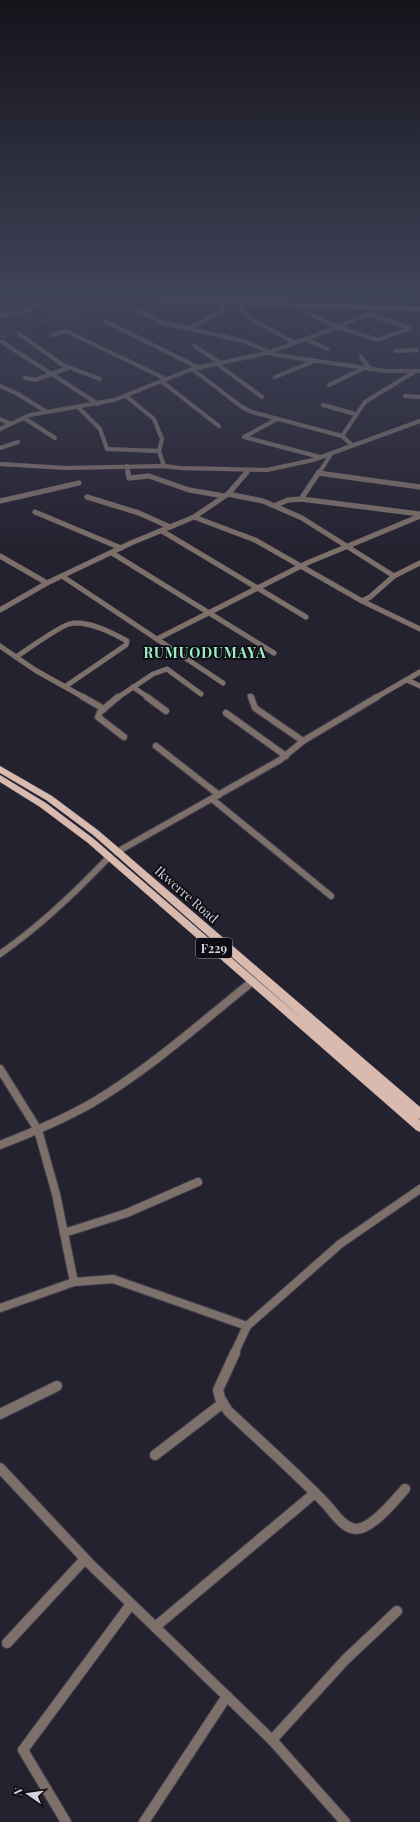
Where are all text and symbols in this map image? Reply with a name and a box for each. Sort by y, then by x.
district label: RUMUODUMAYA [143,643,267,662]
street label: Ikwerre Road [152,862,223,927]
road number: F229 [196,938,232,958]
north arrow [8,1774,48,1814]
text: N [10,1786,26,1797]

